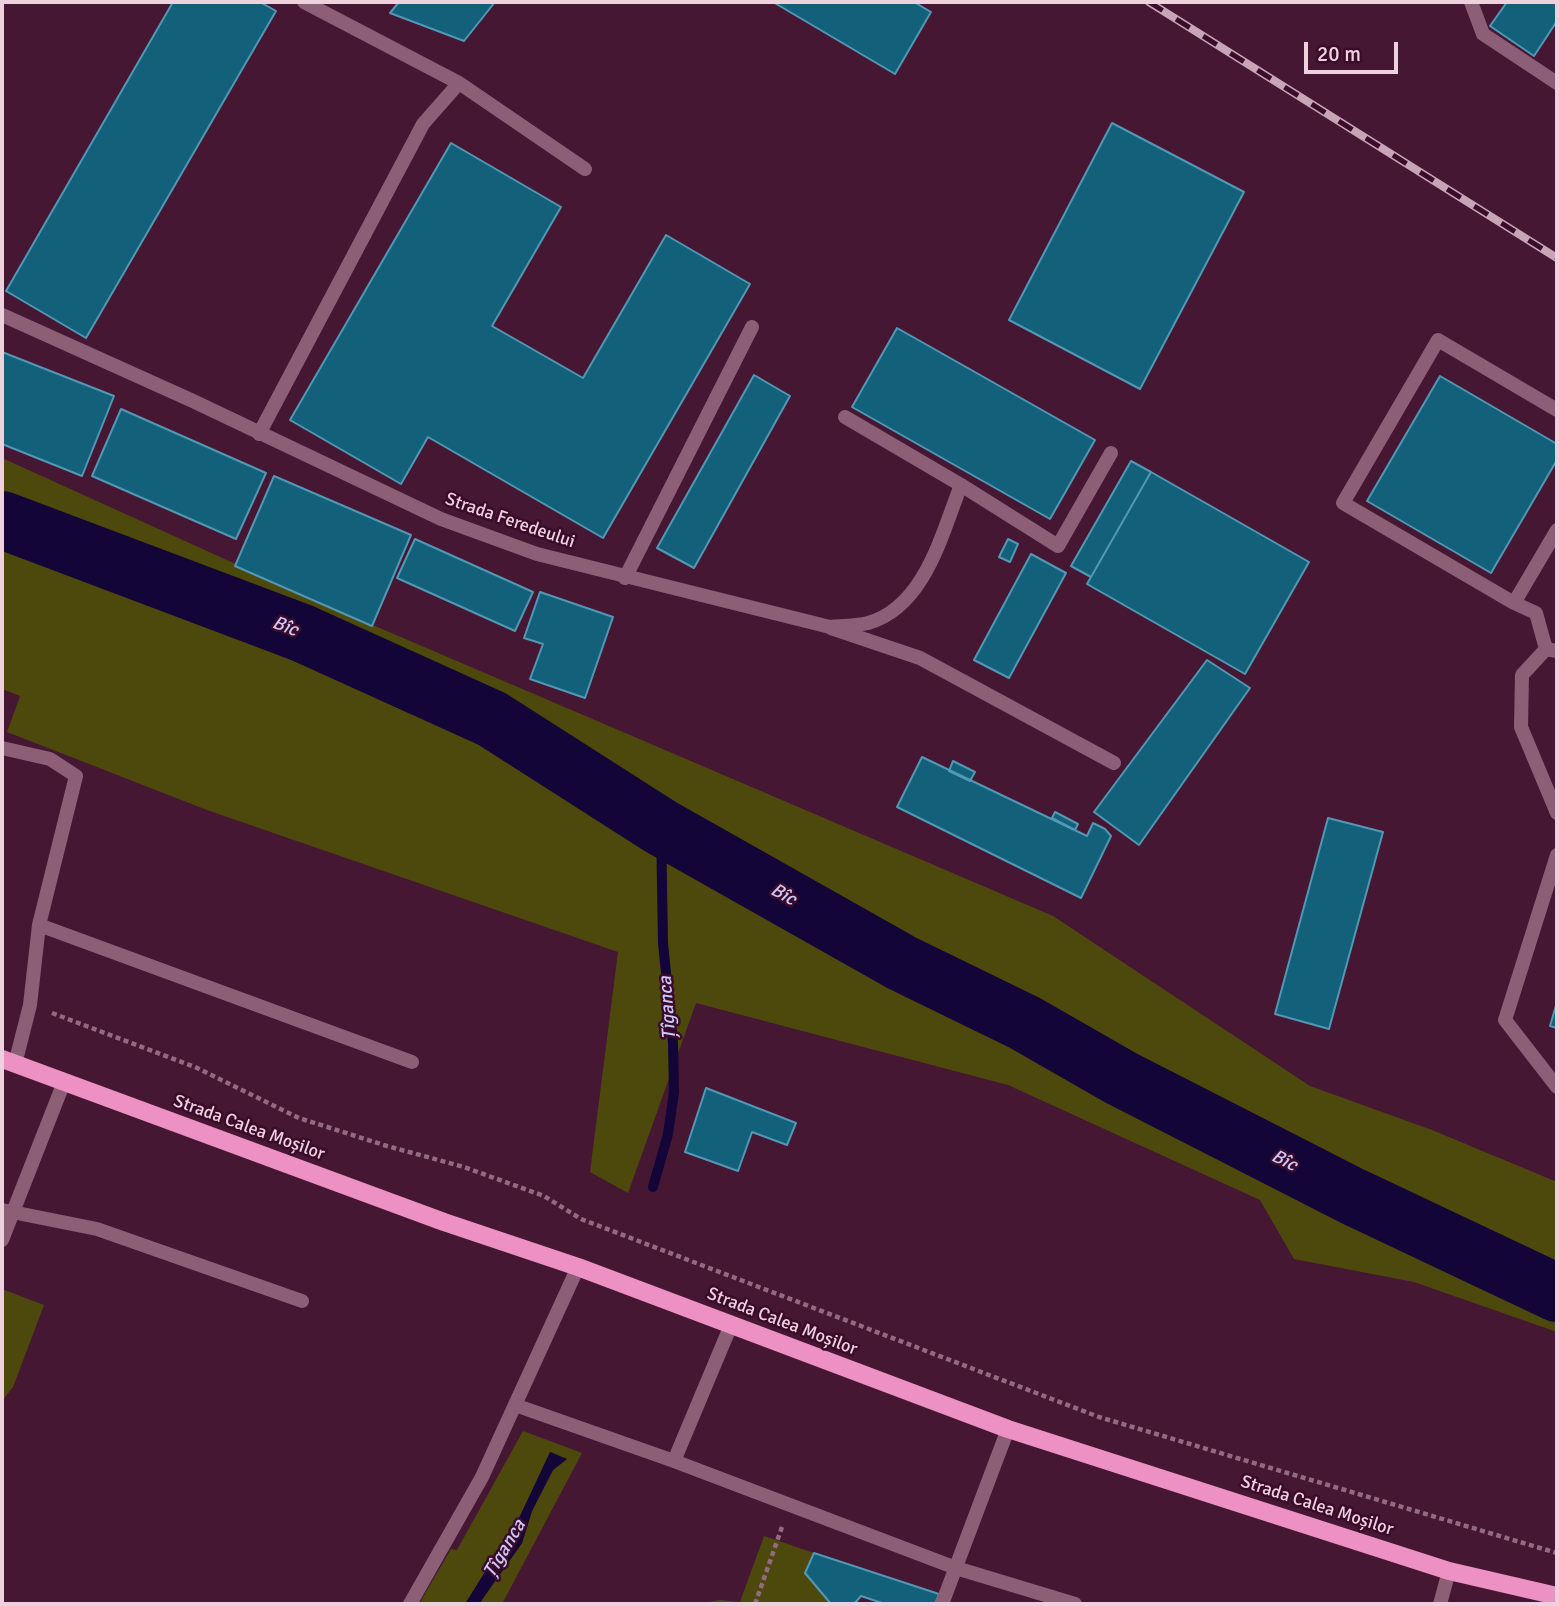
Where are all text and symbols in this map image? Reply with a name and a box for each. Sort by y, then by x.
scale bar [1307,28,1402,72]
text: 20 m [1317,41,1361,67]
street label: Strada Feredeului [442,489,578,553]
water label: Bîc [269,612,301,642]
water label: Bîc [766,879,800,911]
water label: Țîganca [654,975,682,1041]
street label: Strada Calea Moșilor [170,1091,328,1165]
water label: Bîc [1267,1145,1301,1177]
street label: Strada Calea Moșilor [704,1283,860,1361]
street label: Strada Calea Moșilor [1238,1471,1396,1541]
water label: Țîganca [479,1516,531,1582]

